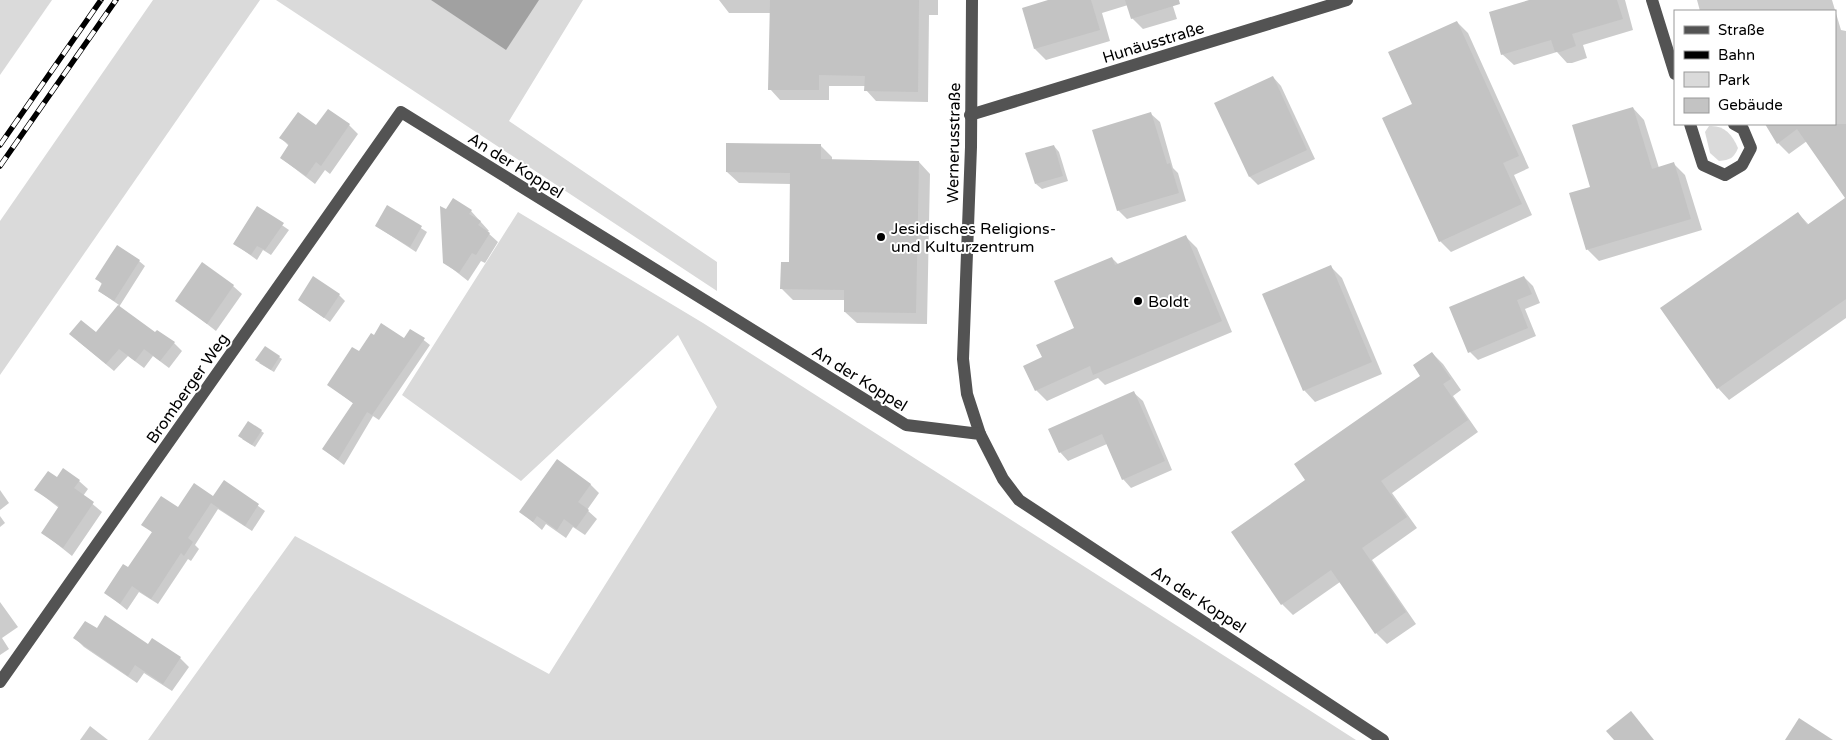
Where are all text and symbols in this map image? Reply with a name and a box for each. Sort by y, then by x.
legend [1674,10,1836,125]
street label: Hunäusstraße [1100,18,1207,68]
text: Straße [1718,21,1764,39]
text: Bahn [1718,46,1755,64]
text: Park [1718,71,1750,89]
street label: Wernerusstraße [943,83,965,203]
text: Gebäude [1718,96,1783,114]
street label: An der Koppel [464,129,567,203]
place label: Jesidisches Religions- und Kulturzentrum [891,219,1056,257]
marker: Jesidisches Religions- und Kulturzentrum [875,231,887,243]
place label: Boldt [1148,292,1189,312]
marker: Boldt [1132,295,1144,307]
street label: Bromberger Weg [142,329,233,448]
street label: An der Koppel [808,342,911,416]
street label: An der Koppel [1147,562,1250,638]

